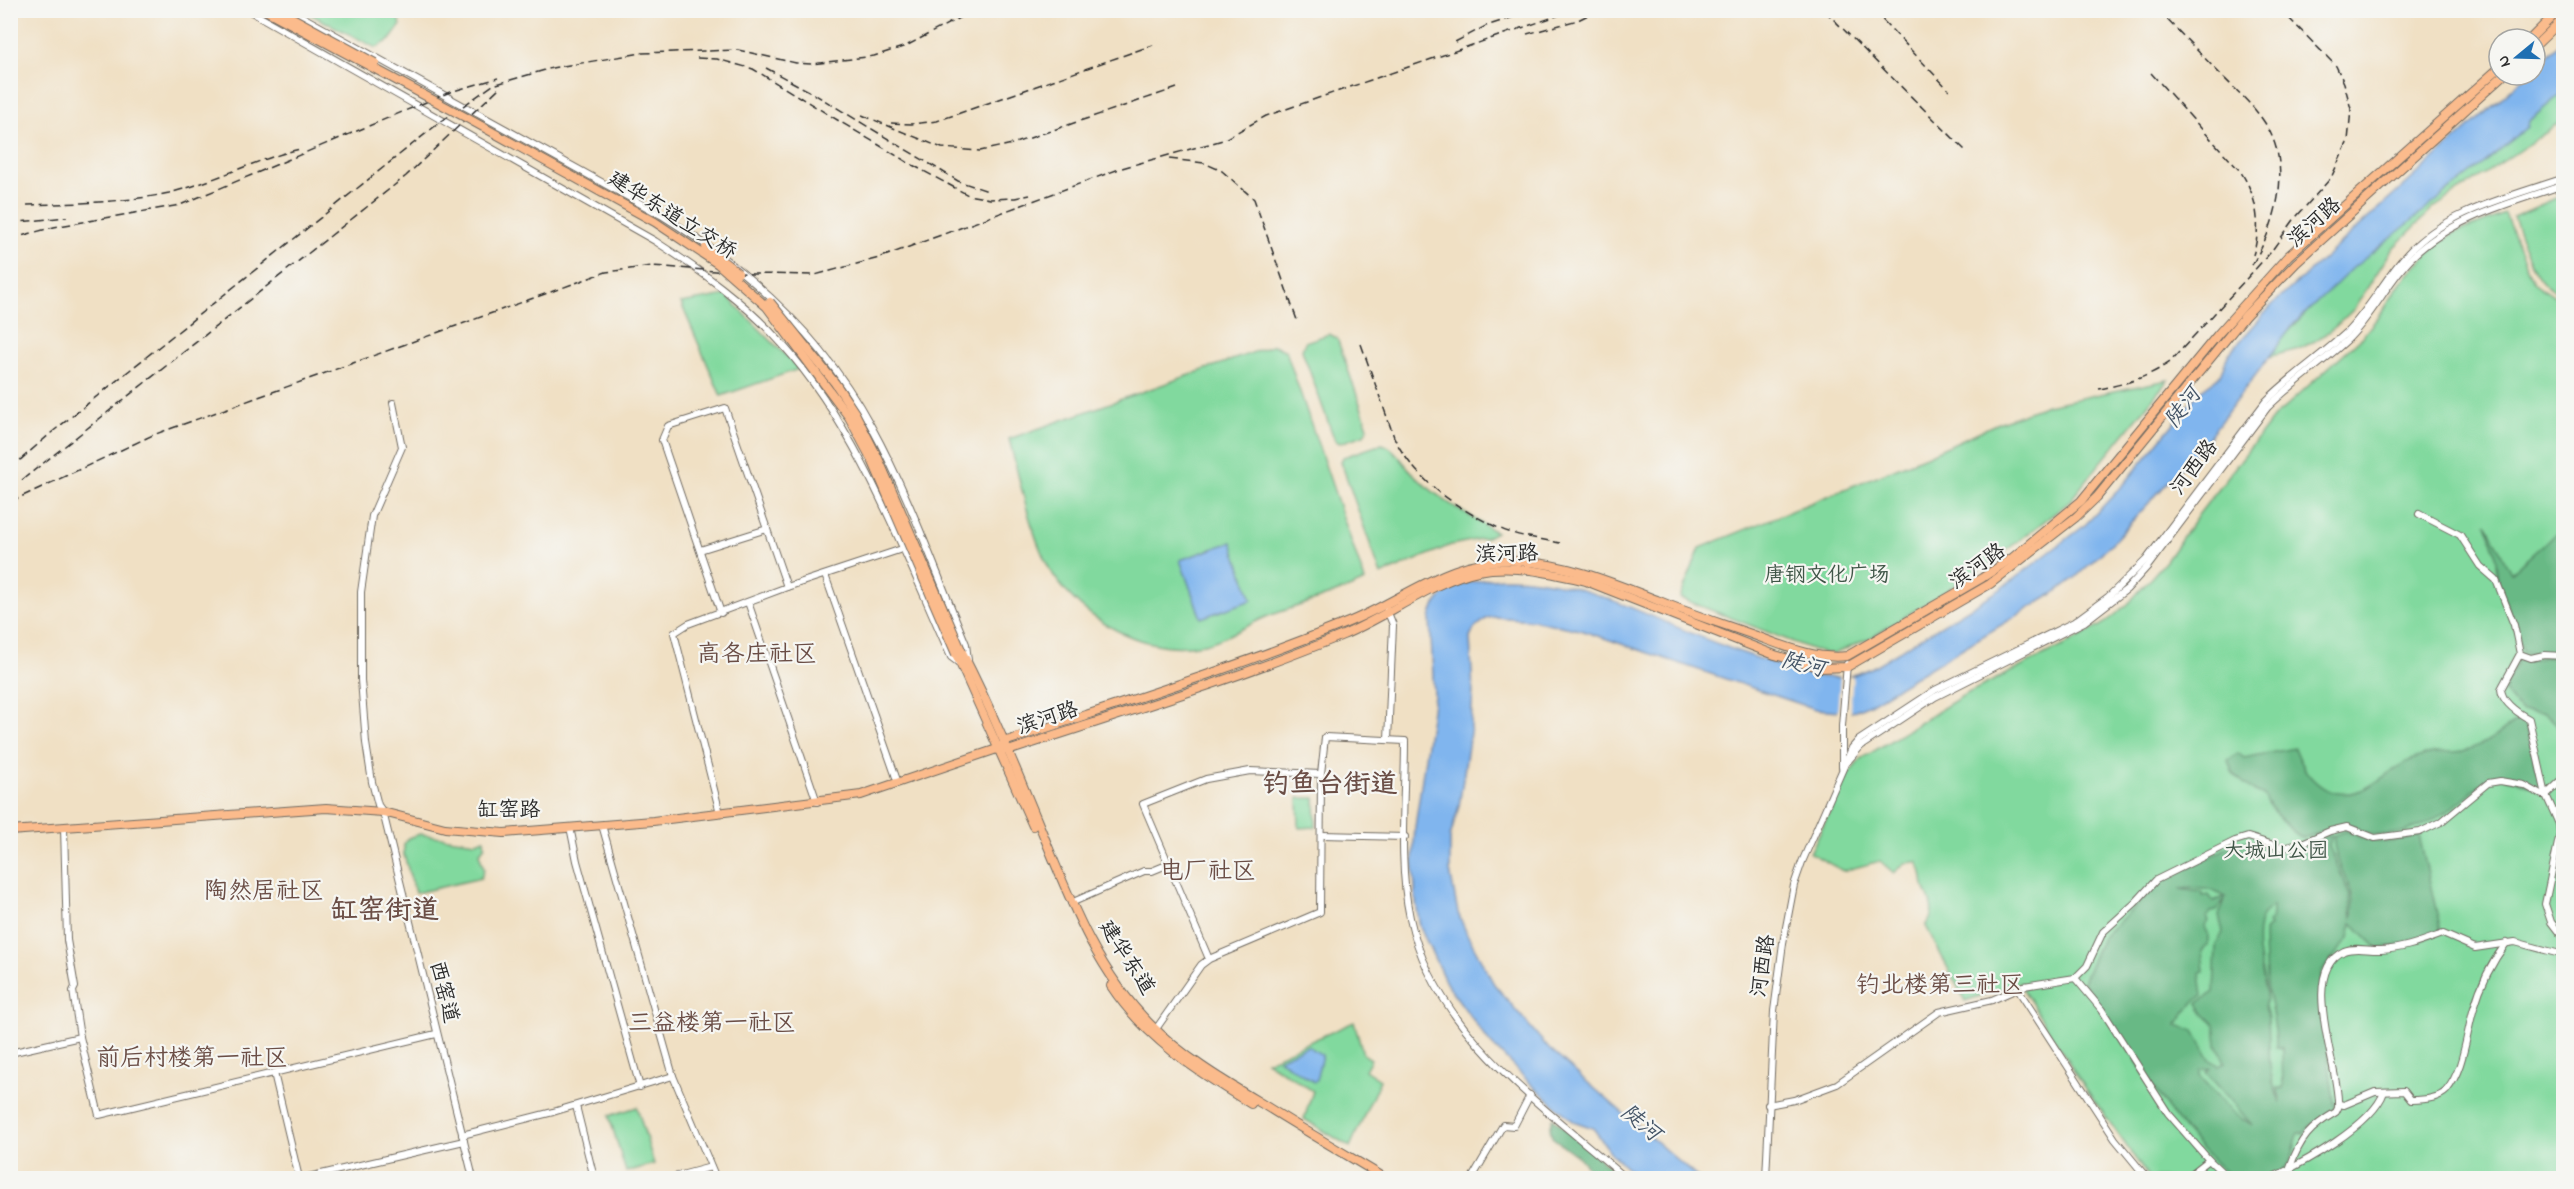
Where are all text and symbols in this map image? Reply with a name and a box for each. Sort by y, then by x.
north arrow [2487,27,2547,87]
text: N [2492,52,2518,70]
street label: 建华东道立交桥 [602,164,742,268]
street label: 滨河路 [2282,191,2348,255]
water label: 陡河 [2158,378,2212,435]
street label: 河西路 [2164,434,2226,502]
street label: 滨河路 [1944,537,2012,597]
street label: 滨河路 [1475,539,1539,571]
park label: 唐钢文化广场 [1764,561,1890,591]
district label: 高各庄社区 [697,638,817,673]
water label: 陡河 [1778,645,1831,688]
street label: 滨河路 [1013,695,1083,743]
district label: 钓鱼台街道 [1263,766,1398,805]
street label: 缸窑路 [478,796,541,826]
park label: 大城山公园 [2224,837,2329,867]
district label: 电厂社区 [1160,855,1256,890]
district label: 陶然居社区 [204,875,324,910]
district label: 缸窑街道 [331,892,439,931]
street label: 建华东道 [1091,915,1161,1001]
street label: 河西路 [1745,933,1783,999]
street label: 西窑道 [421,958,465,1026]
district label: 钓北楼第三社区 [1856,969,2024,1004]
district label: 三益楼第一社区 [628,1007,796,1042]
district label: 前后村楼第一社区 [96,1042,288,1077]
water label: 陡河 [1613,1098,1669,1152]

